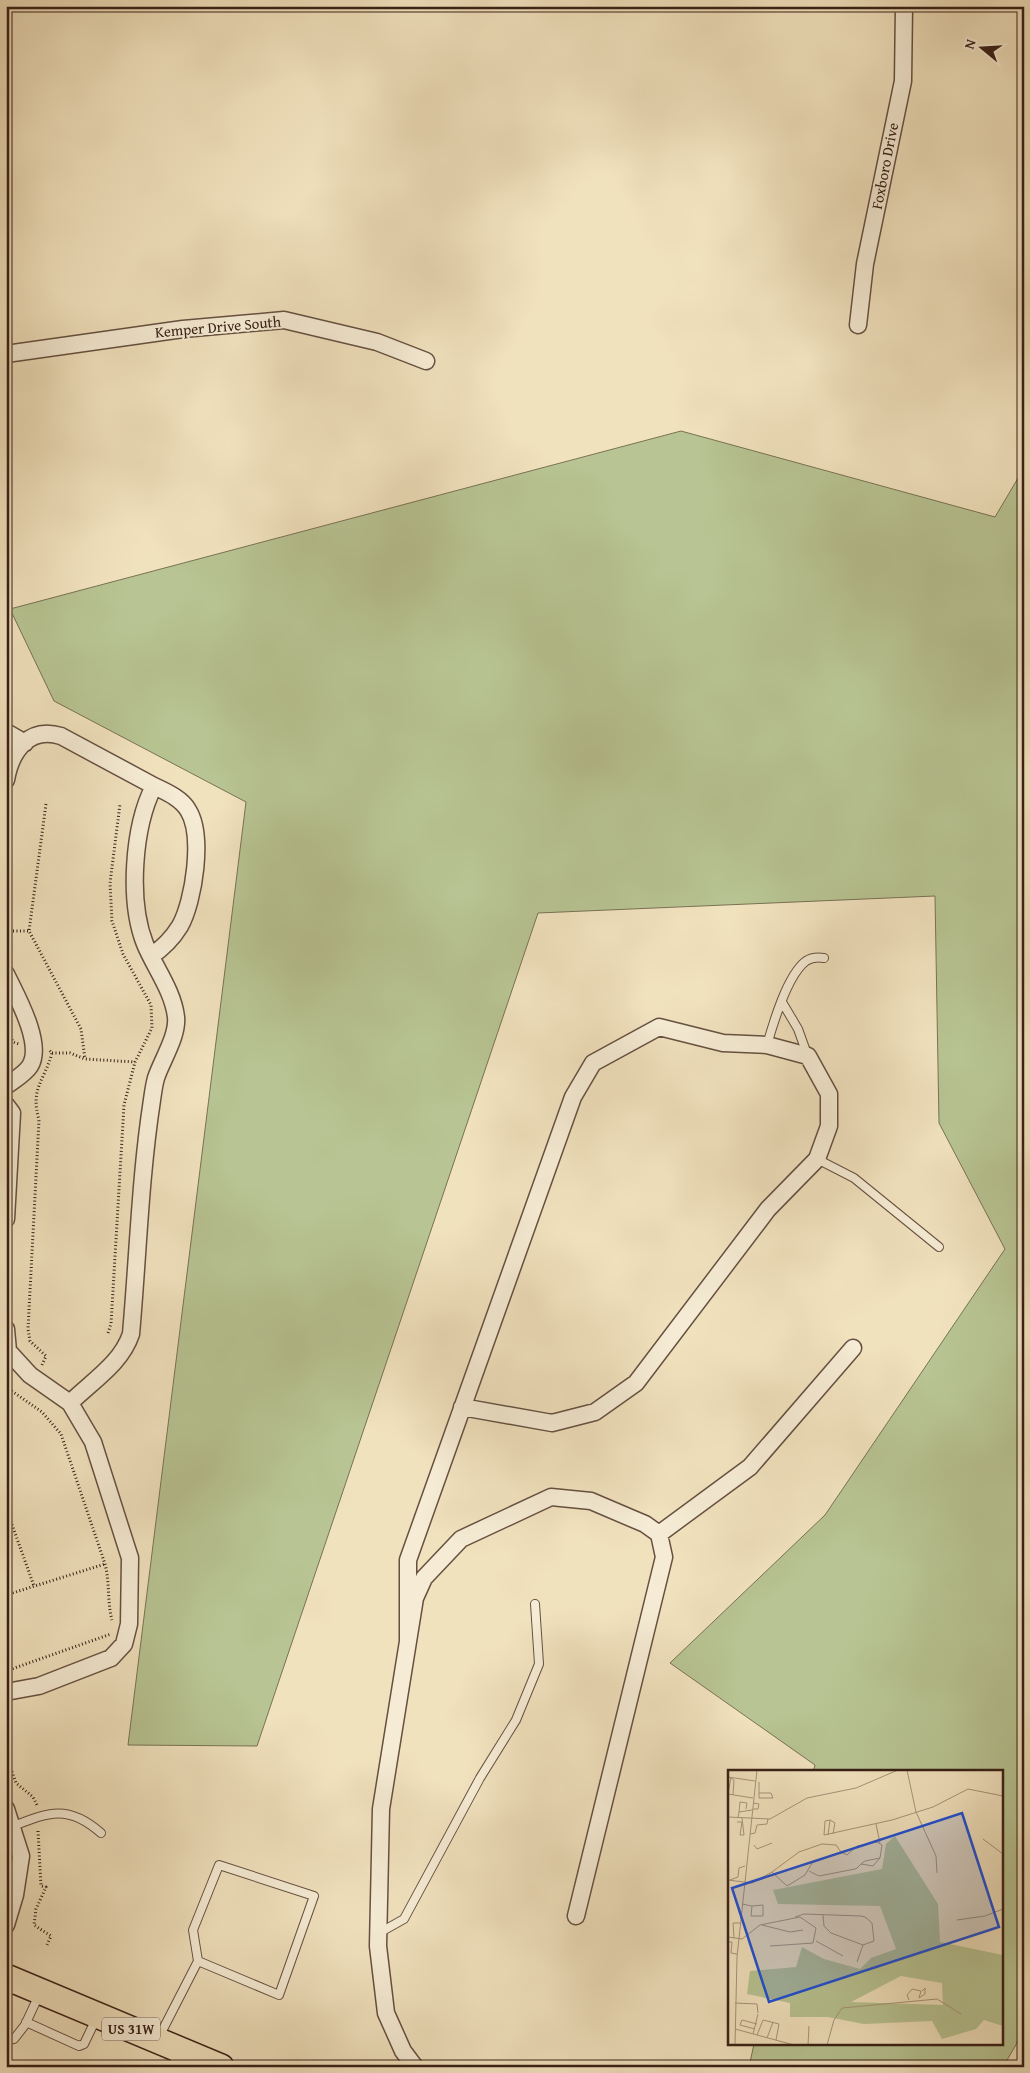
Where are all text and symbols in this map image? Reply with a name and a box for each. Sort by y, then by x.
north arrow [958,22,1008,72]
text: N [959,36,981,52]
street label: Foxboro Drive [866,121,903,211]
street label: Kemper Drive South [154,310,282,342]
inset map [728,1770,1002,2046]
road number: US 31W [102,2018,160,2040]

